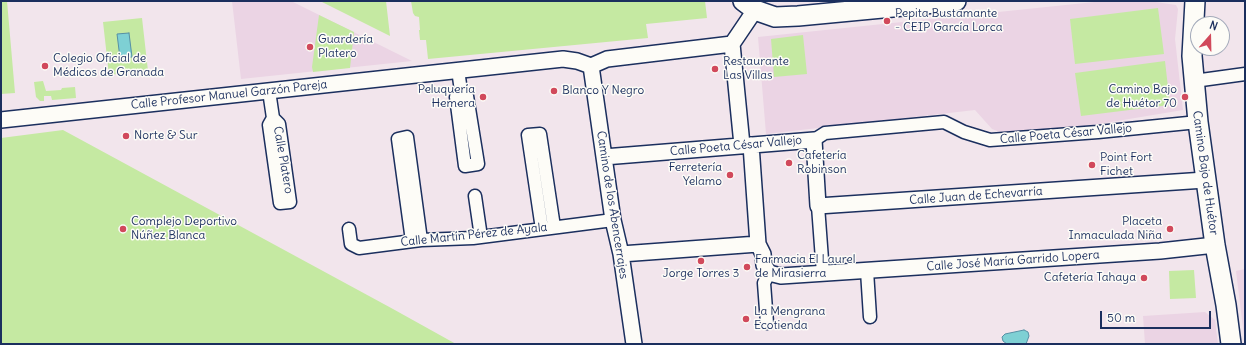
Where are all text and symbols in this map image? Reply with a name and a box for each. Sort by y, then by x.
place label: Pepita Bustamante - CEIP García Lorca [895,7,1003,35]
marker: Pepita Bustamante - CEIP García Lorca [882,16,892,26]
north arrow [1190,16,1230,56]
text: N [1208,18,1220,34]
place label: Guardería Platero [318,33,373,61]
marker: Guardería Platero [305,42,315,52]
place label: Colegio Oficial de Médicos de Granada [53,52,164,80]
place label: Restaurante Las Villas [723,55,789,83]
marker: Colegio Oficial de Médicos de Granada [40,61,50,71]
marker: Restaurante Las Villas [710,64,720,74]
street label: Calle Profesor Manuel Garzón Pareja [130,78,328,112]
place label: Peluquería Hemera [418,83,475,111]
place label: Camino Bajo de Huétor 70 [1106,83,1177,111]
place label: Blanco Y Negro [562,84,644,98]
marker: Blanco Y Negro [549,86,559,96]
marker: Peluquería Hemera [478,92,488,102]
marker: Camino Bajo de Huétor 70 [1180,92,1190,102]
street label: Camino Bajo de Huétor [1189,110,1221,236]
street label: Calle Poeta César Vallejo [999,121,1133,147]
street label: Calle Platero [270,125,296,195]
place label: Norte & Sur [134,129,198,143]
street label: Camino de los Abencerrajes [593,130,631,280]
marker: Norte & Sur [121,131,131,141]
street label: Calle Poeta César Vallejo [669,133,803,159]
place label: Cafetería Robinson [797,149,847,177]
place label: Point Fort Fichet [1100,151,1152,179]
marker: Cafetería Robinson [784,158,794,168]
marker: Point Fort Fichet [1087,160,1097,170]
place label: Ferretería Yelamo [669,161,722,189]
marker: Ferretería Yelamo [725,170,735,180]
street label: Calle Juan de Echevarría [909,184,1043,208]
place label: Complejo Deportivo Núñez Blanca [131,215,237,243]
place label: Placeta Inmaculada Niña [1068,215,1162,243]
street label: Calle Martín Pérez de Ayala [400,220,548,250]
marker: Complejo Deportivo Núñez Blanca [118,224,128,234]
marker: Placeta Inmaculada Niña [1165,224,1175,234]
street label: Calle José María Garrido Lopera [926,248,1100,274]
place label: Farmacia El Laurel de Mirasierra [755,253,855,281]
marker: Jorge Torres 3 [696,256,706,266]
marker: Farmacia El Laurel de Mirasierra [742,262,752,272]
place label: Jorge Torres 3 [663,267,739,281]
place label: Cafetería Tahaya [1044,271,1136,285]
marker: Cafetería Tahaya [1139,273,1149,283]
scale bar [1102,303,1213,329]
place label: La Mengrana Ecotienda [754,305,825,333]
text: 50 m [1107,310,1135,325]
marker: La Mengrana Ecotienda [741,314,751,324]

